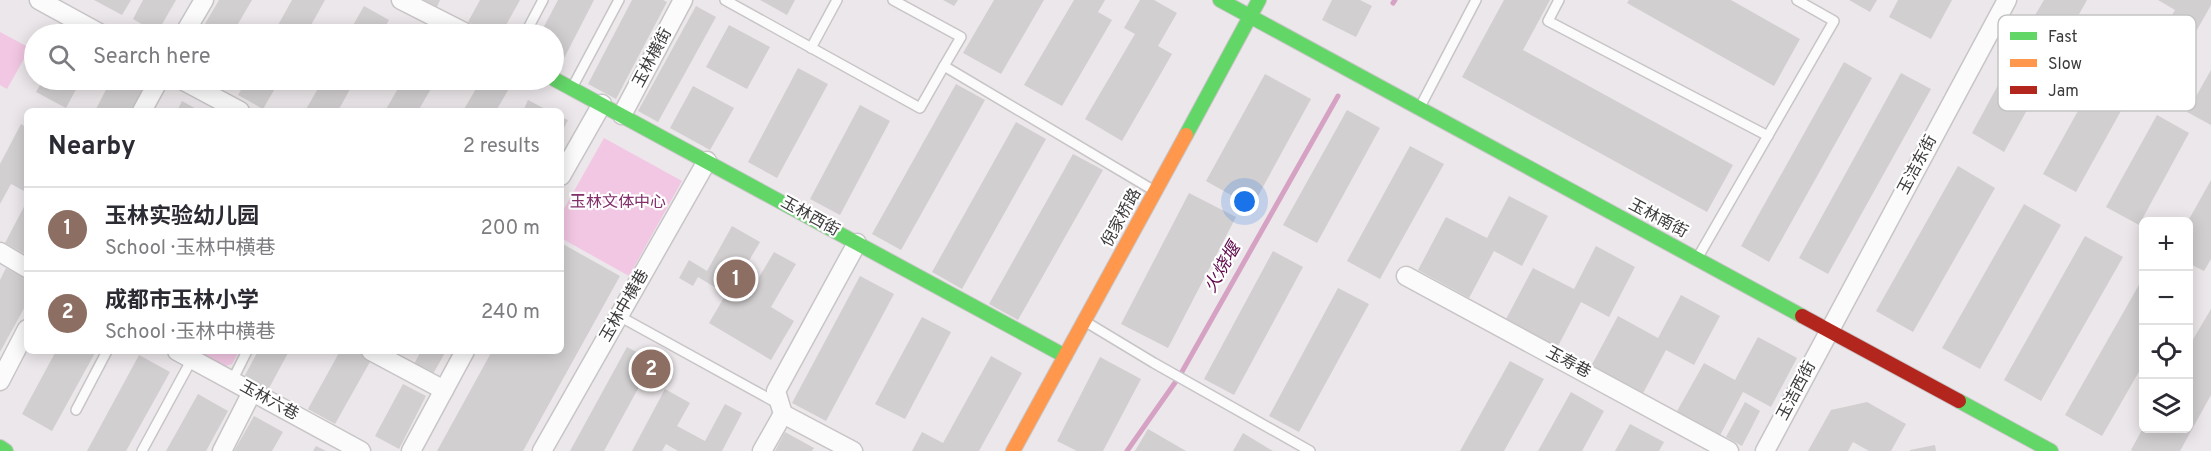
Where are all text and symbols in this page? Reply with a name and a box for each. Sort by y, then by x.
legend [1998,15,2196,111]
search box [24,24,564,90]
street label: 玉林横街 [629,25,677,91]
text: Fast [2048,28,2078,48]
icon: search [45,41,78,74]
text: Search here [93,44,211,71]
text: Slow [2048,55,2082,75]
text: Jam [2048,82,2079,102]
text: Nearby [48,131,136,164]
street label: 玉洁东街 [1894,132,1942,198]
text: 2 results [463,134,540,160]
street label: 倪家桥路 [1098,185,1146,251]
your location [1230,187,1259,216]
park label: 玉林文体中心 [570,193,666,213]
street label: 玉林西街 [777,193,843,241]
street label: 玉林南街 [1625,195,1691,243]
text: 玉林实验幼儿园 [105,204,259,231]
text: 1 [64,216,72,242]
text: 200 m [481,216,540,242]
map controls [2139,217,2193,433]
button: + [2139,217,2193,271]
text: School · 玉林中横巷 [105,236,275,262]
water label: 火烧堰 [1200,236,1248,297]
pin: 1 [716,256,756,302]
street label: 玉林中横巷 [596,266,654,346]
button: − [2139,271,2193,325]
text: 成都市玉林小学 [105,288,259,315]
text: 2 [61,300,74,326]
text: 240 m [481,300,540,326]
text: School · 玉林中横巷 [105,320,275,346]
button: locate [2139,325,2193,379]
street label: 玉寿巷 [1542,343,1594,383]
pin: 2 [632,346,670,392]
street label: 玉洁西街 [1773,358,1821,424]
street label: 玉林六巷 [236,377,302,425]
button: layers [2139,379,2193,433]

